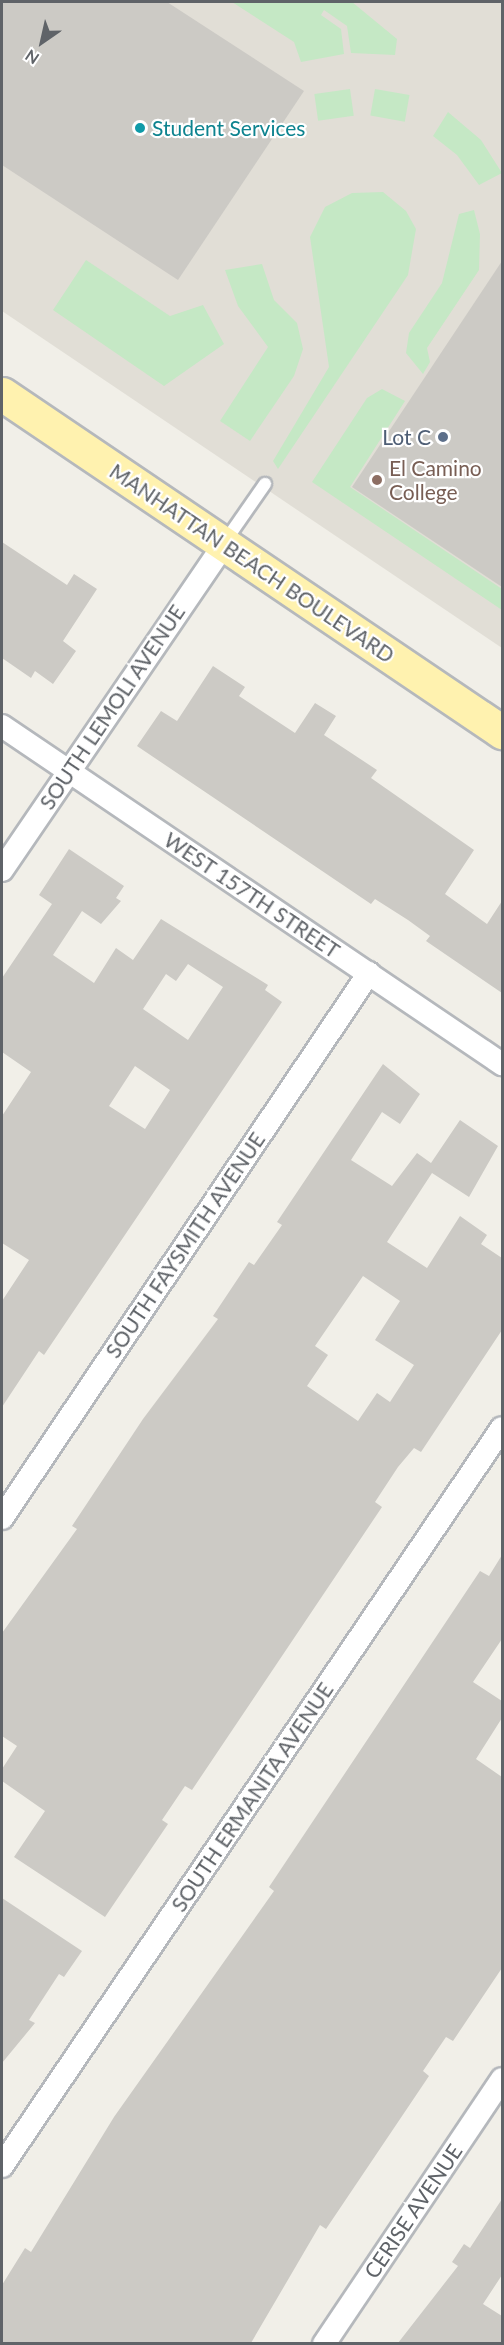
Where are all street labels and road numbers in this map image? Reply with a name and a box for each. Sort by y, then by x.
street label: MANHATTAN BEACH BOULEVARD [105,458,399,668]
street label: SOUTH LEMOLI AVENUE [34,600,190,814]
street label: WEST 157TH STREET [159,827,345,963]
street label: SOUTH FAYSMITH AVENUE [100,1127,270,1363]
street label: SOUTH ERMANITA AVENUE [166,1677,338,1917]
street label: CERISE AVENUE [359,2139,467,2283]

